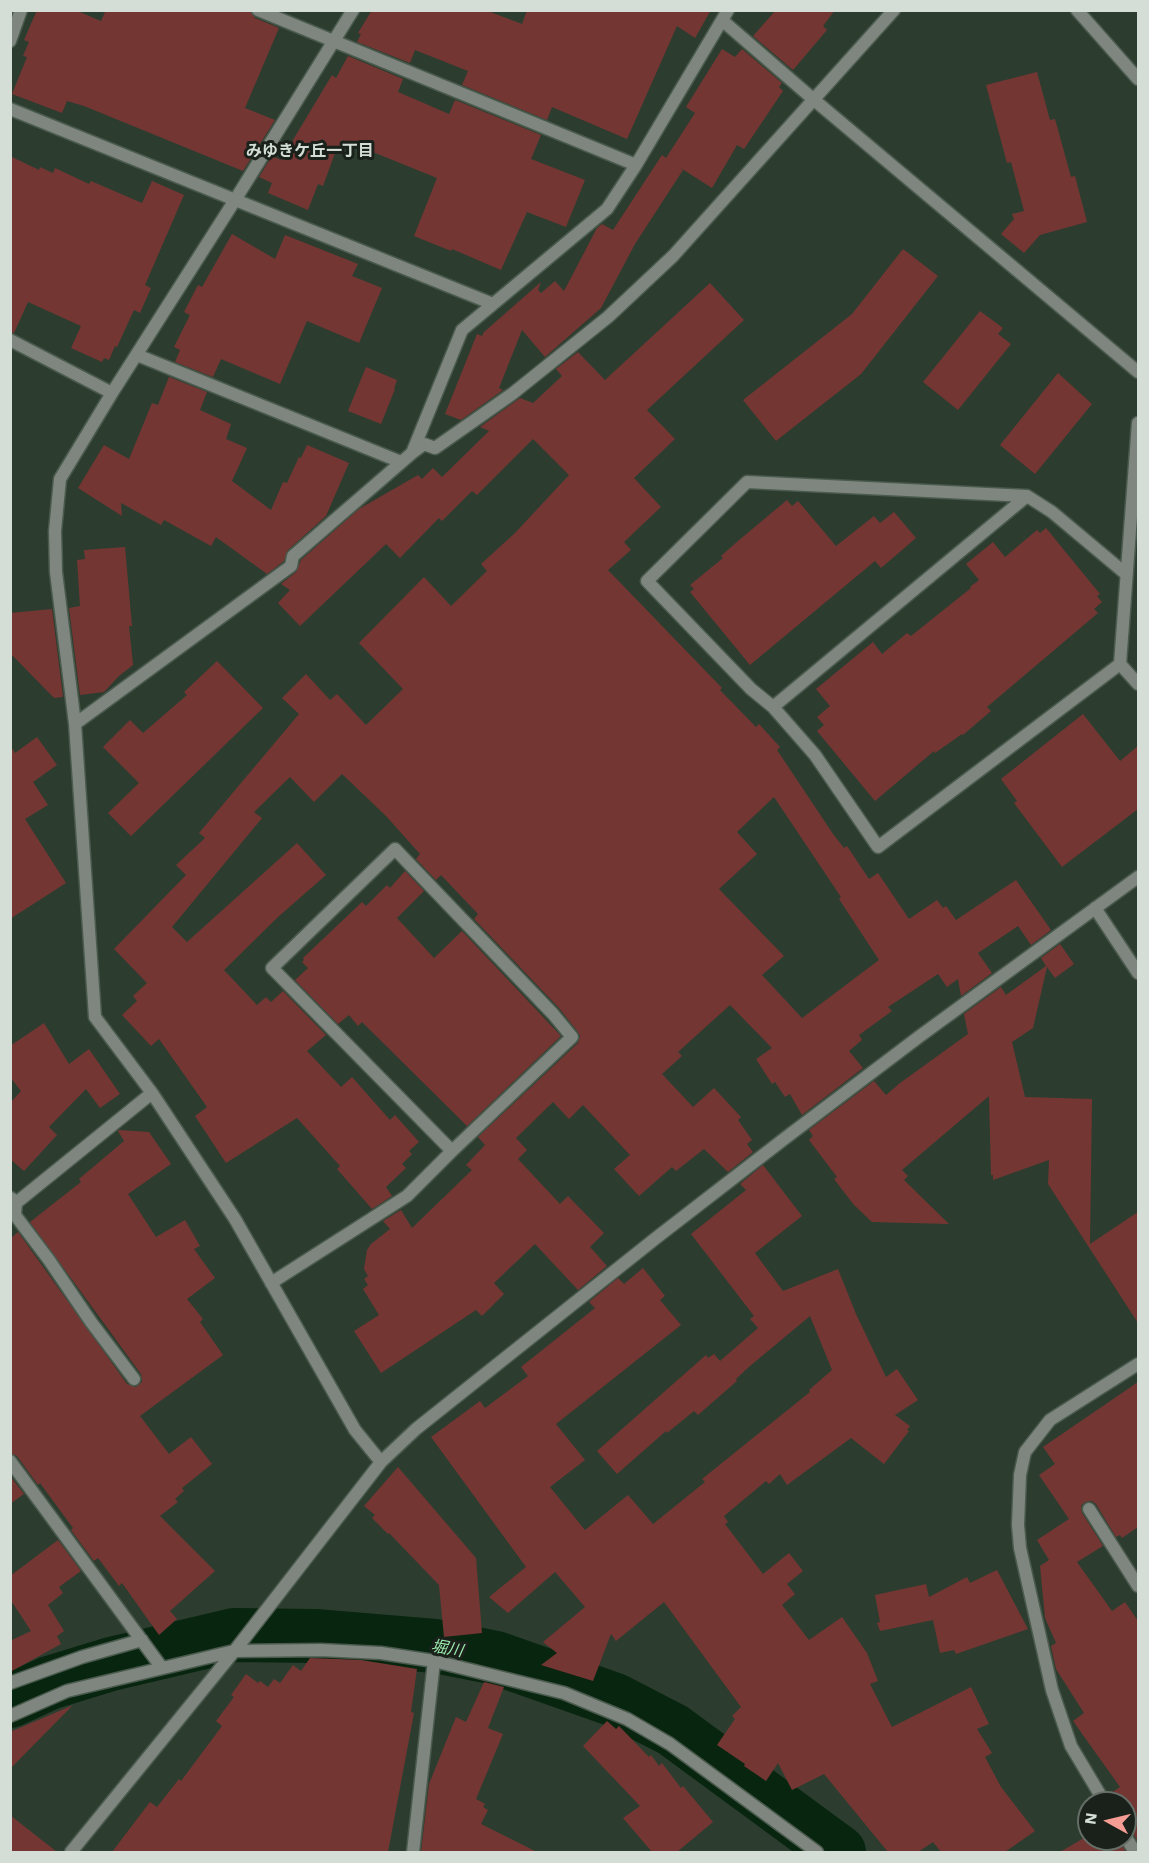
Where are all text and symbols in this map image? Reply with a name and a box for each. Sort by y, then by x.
district label: みゆきケ丘一丁目 [246,141,374,161]
water label: 堀川 [430,1637,464,1661]
north arrow [1077,1791,1137,1851]
text: N [1080,1812,1101,1826]

